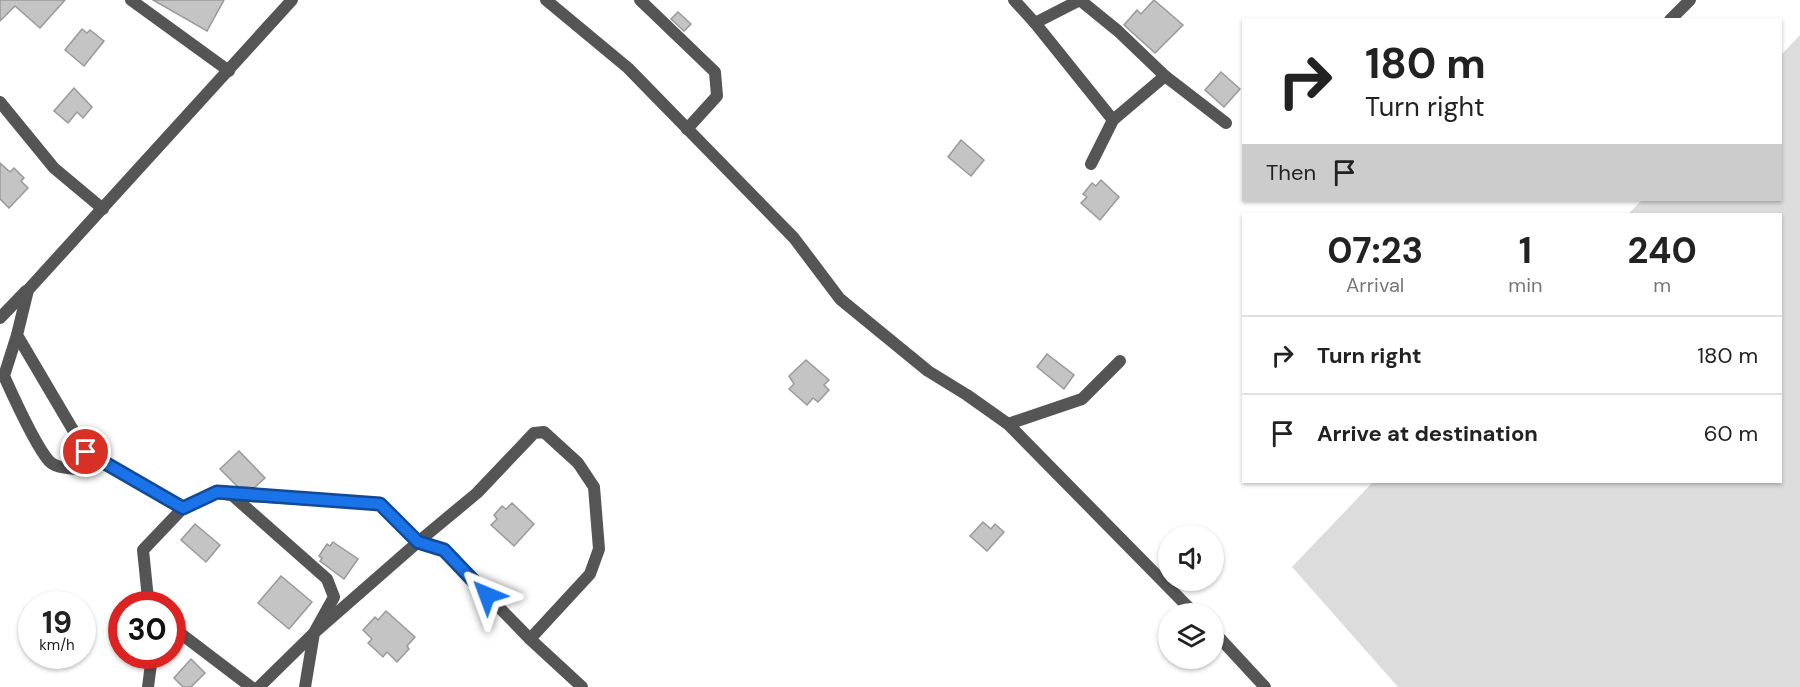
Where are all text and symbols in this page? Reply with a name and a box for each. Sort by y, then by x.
text: 180 m [1365,36,1486,91]
icon: right [1266,42,1344,120]
text: Turn right [1365,89,1485,124]
icon: arrive [1328,156,1361,189]
text: Then [1266,158,1316,187]
text: 07:23 [1327,227,1423,274]
text: 1 [1519,227,1532,274]
text: 240 [1628,227,1697,274]
text: Arrival [1346,272,1404,298]
text: min [1508,272,1542,298]
text: m [1653,272,1671,298]
icon: right [1266,339,1299,372]
text: Turn right [1317,341,1422,370]
text: 180 m [1697,341,1758,370]
icon: arrive [1266,417,1299,450]
text: Arrive at destination [1317,419,1538,448]
text: 60 m [1704,419,1758,448]
pin [60,426,111,477]
icon: arrive [69,435,102,468]
map controls [1158,525,1224,669]
button: sound [1158,525,1224,591]
position arrow [455,563,519,627]
speed limit sign: 30 [108,591,186,669]
text: 19 [42,603,72,642]
button: layers [1158,603,1224,669]
text: km/h [39,635,75,655]

